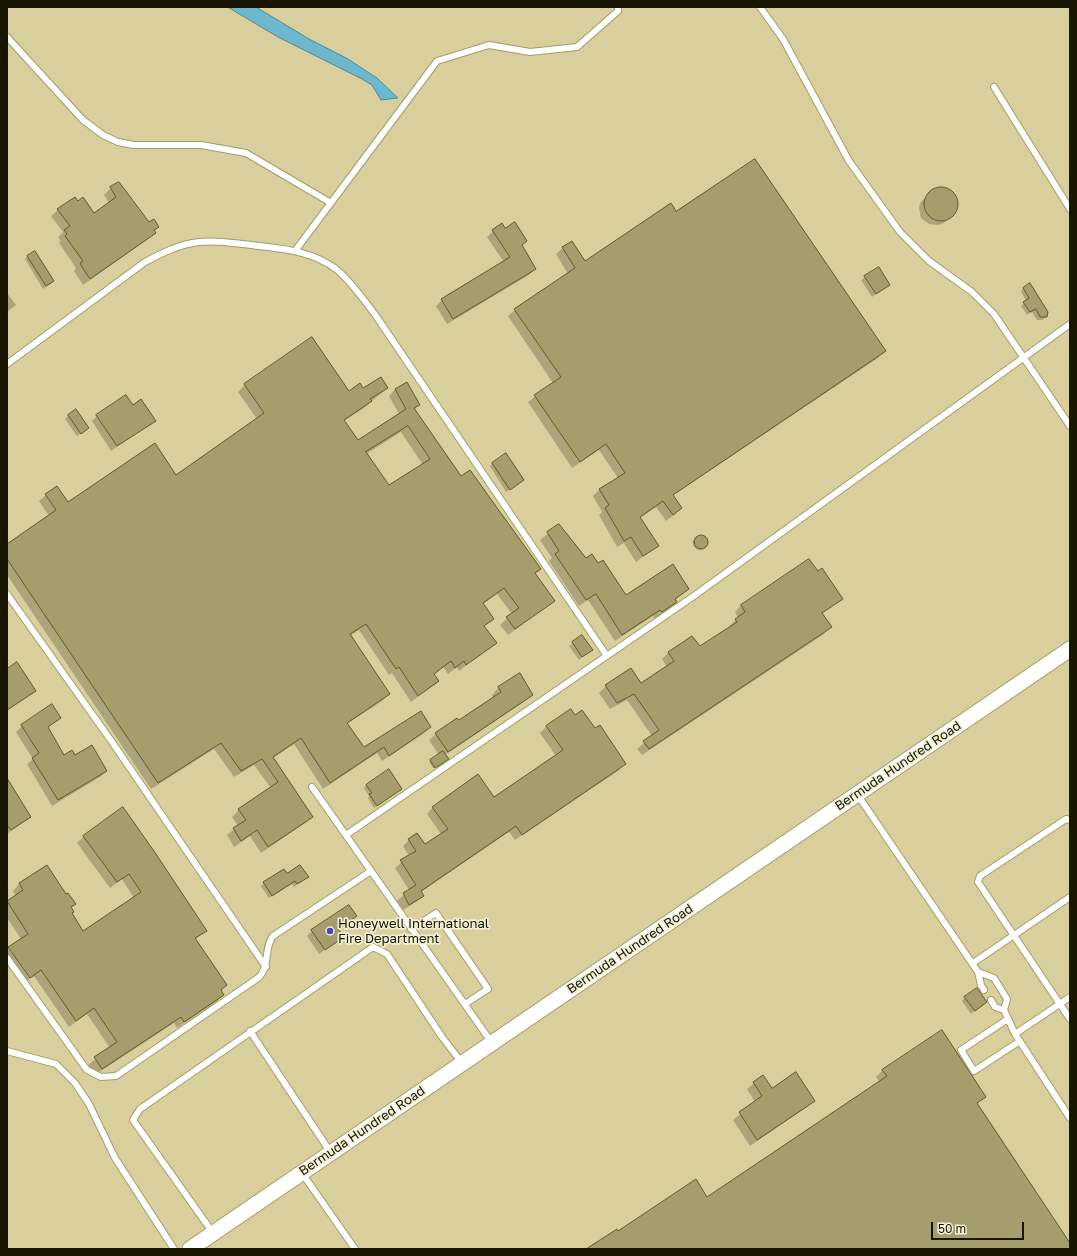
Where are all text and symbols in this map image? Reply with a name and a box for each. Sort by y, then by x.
street label: Bermuda Hundred Road [832,718,964,814]
street label: Bermuda Hundred Road [564,901,696,997]
place label: Honeywell International Fire Department [338,916,489,947]
marker: Honeywell International Fire Department [325,926,335,936]
street label: Bermuda Hundred Road [296,1083,428,1179]
scale bar [933,1214,1026,1240]
text: 50 m [938,1221,966,1236]

